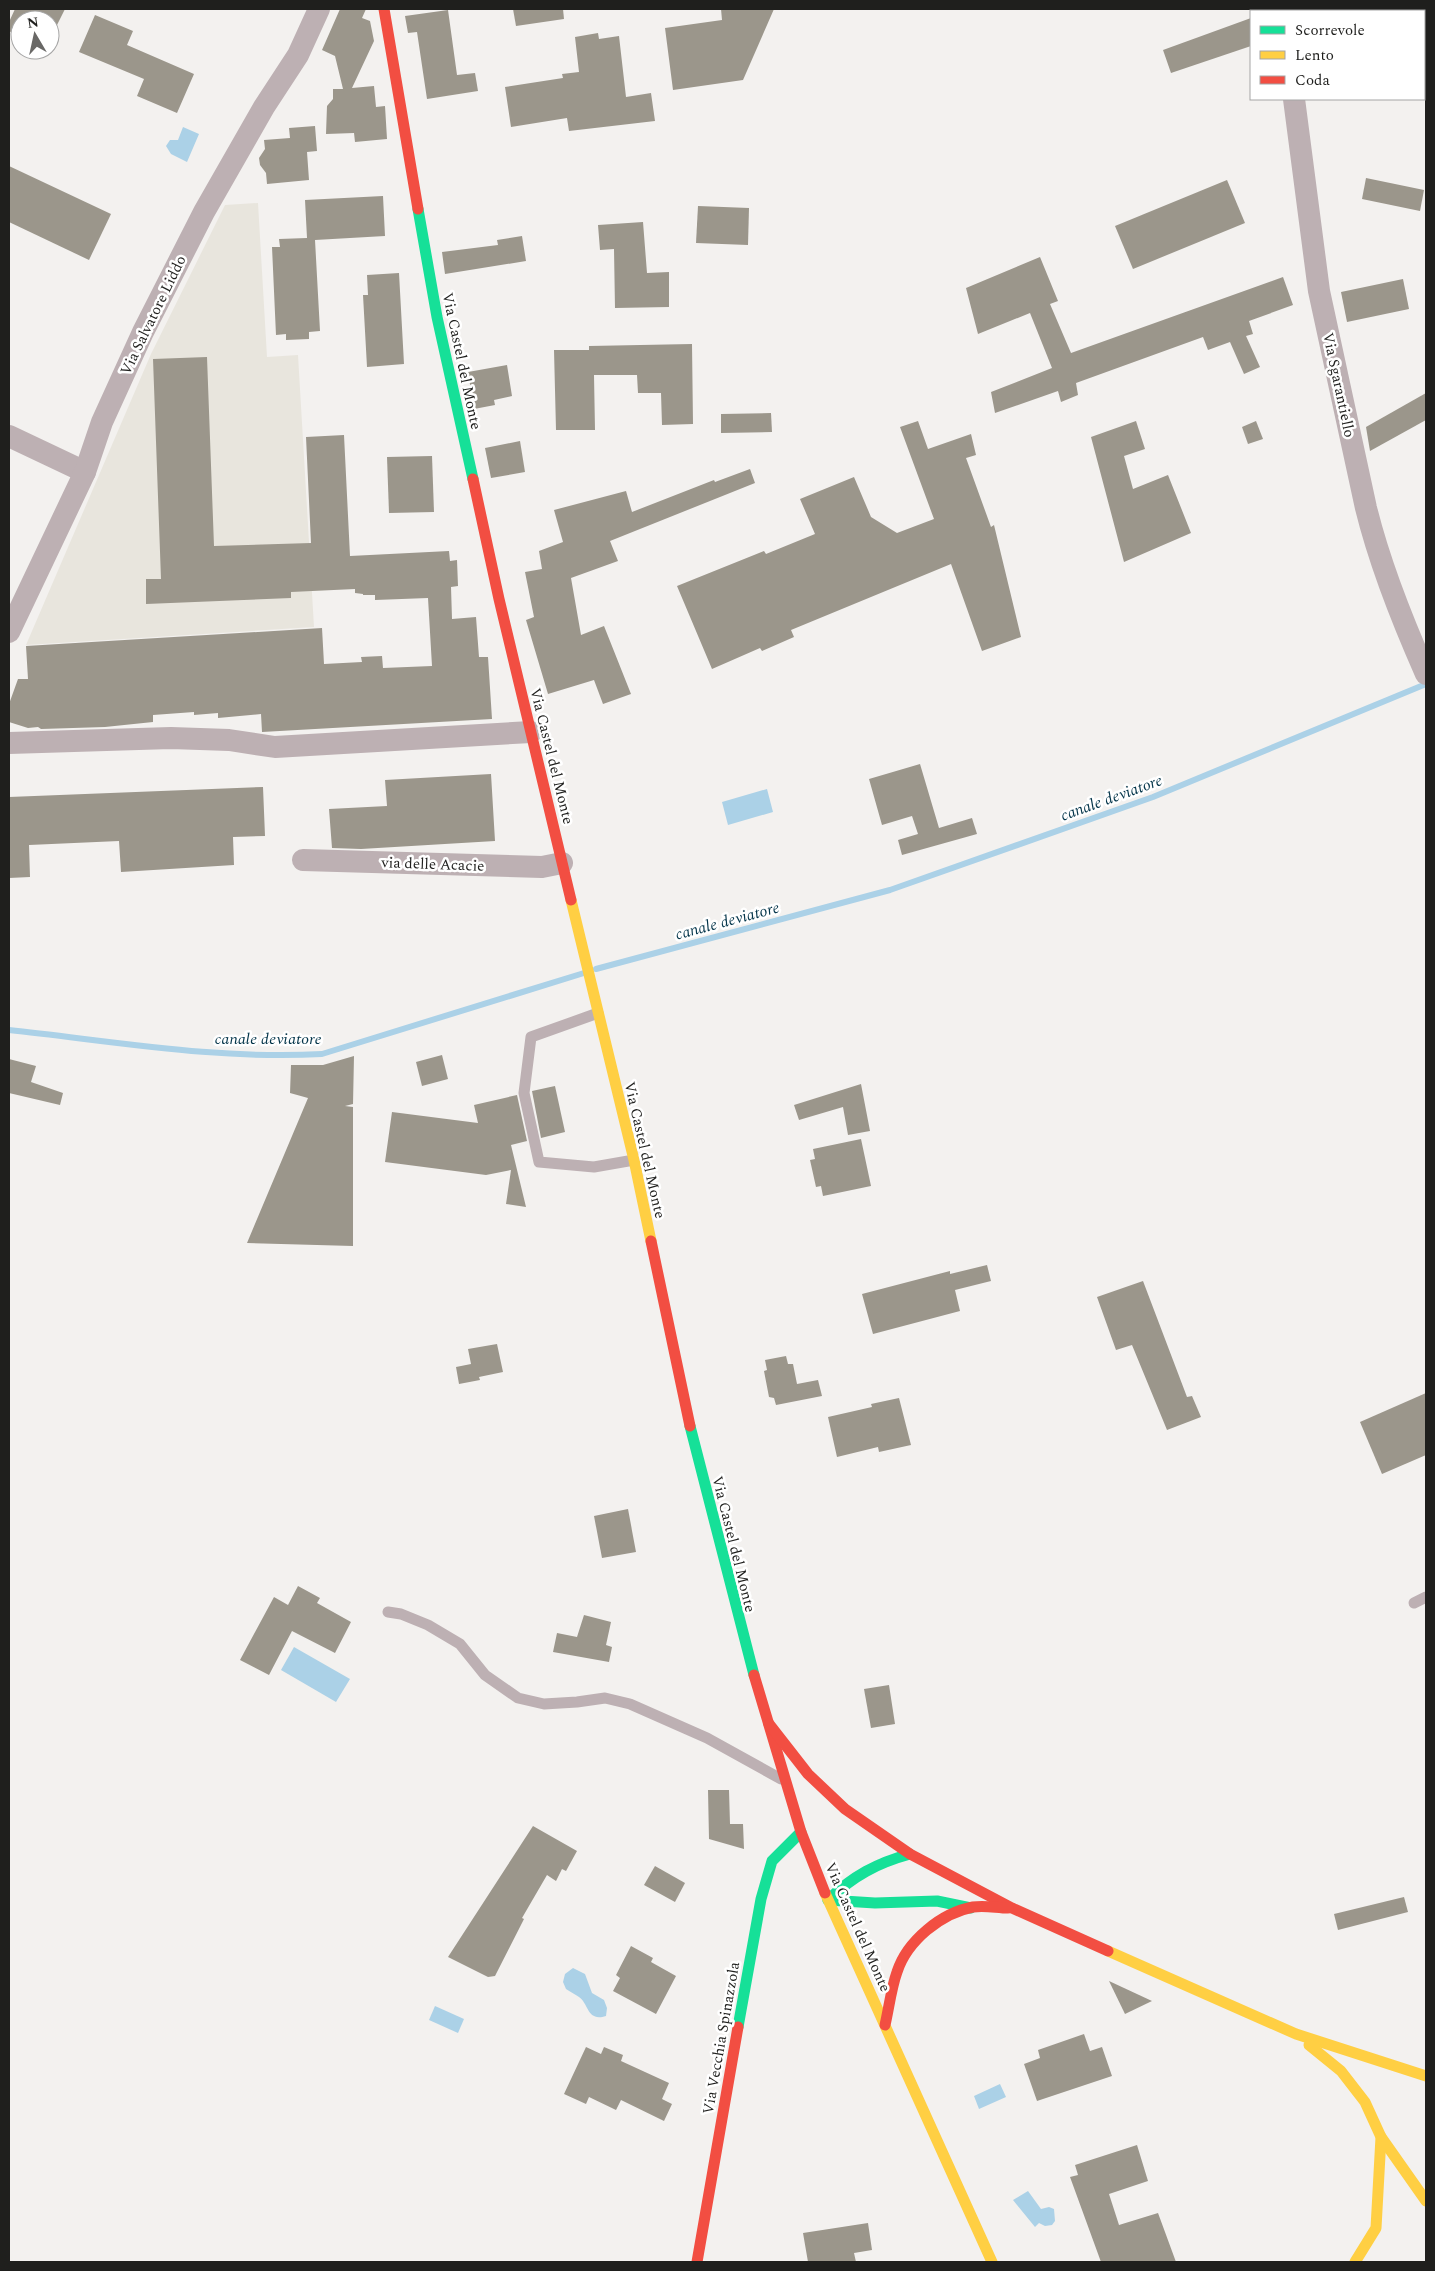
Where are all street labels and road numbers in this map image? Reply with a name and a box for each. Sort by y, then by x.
street label: Via Salvatore Liddo [114,251,192,379]
street label: Via Castel del Monte [436,290,487,432]
street label: Via Sgarantiello [1316,331,1361,440]
street label: Via Castel del Monte [523,686,580,827]
street label: via delle Acacie [380,851,485,878]
street label: Via Castel del Monte [618,1079,671,1221]
street label: Via Castel del Monte [705,1474,762,1615]
street label: Via Castel del Monte [819,1859,896,1996]
street label: Via Vecchia Spinazzola [697,1959,746,2116]

